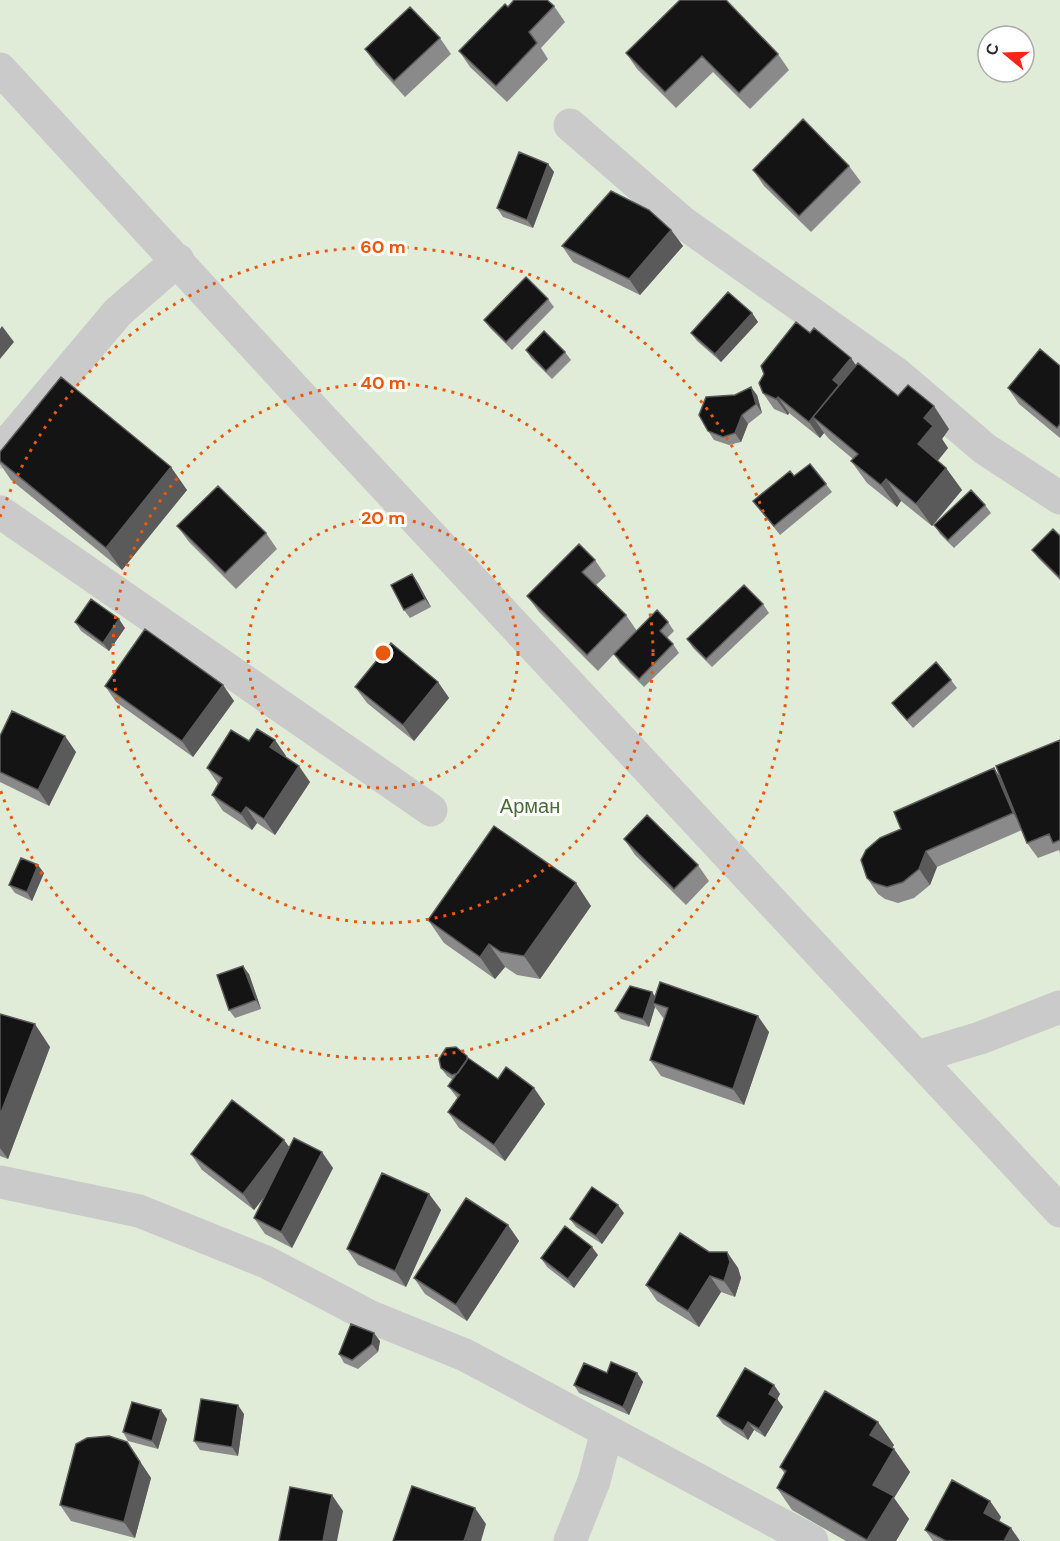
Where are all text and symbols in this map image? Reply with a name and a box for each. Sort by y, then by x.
north arrow [976,24,1036,84]
text: С [980,40,1004,58]
text: 60 m [360,235,406,259]
text: 40 m [360,371,406,395]
text: 20 m [361,506,405,530]
centre of rings [373,643,393,663]
park label: Арман [500,793,560,819]

